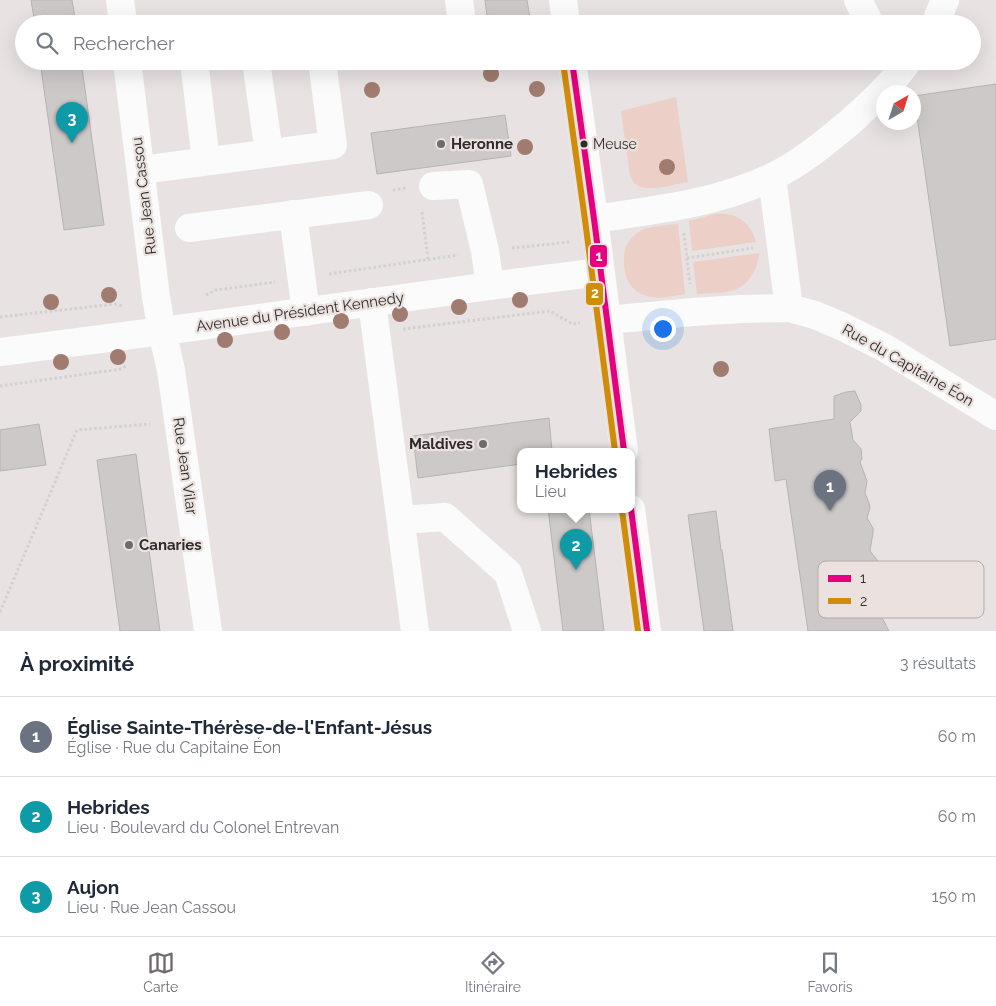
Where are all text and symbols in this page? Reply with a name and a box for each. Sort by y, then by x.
search box [15,15,981,70]
icon: search [33,29,61,57]
text: Rechercher [73,32,175,54]
north arrow [876,85,921,130]
pin: 3 [56,102,88,143]
place label: Heronne [451,135,513,153]
street label: Rue Jean Cassou [128,136,160,256]
place label: Meuse [593,136,637,152]
marker: Heronne [435,138,447,150]
marker: Meuse [579,139,589,149]
line badge: 1 [589,244,608,268]
text: 1 [596,248,603,264]
line badge: 2 [585,282,604,306]
text: 2 [591,285,599,301]
street label: Avenue du Président Kennedy [195,289,405,335]
your location [650,316,676,342]
street label: Rue du Capitaine Éon [839,320,977,410]
street label: Rue Jean Vilar [169,416,201,516]
place label: Maldives [409,435,473,453]
marker: Maldives [477,438,489,450]
popup [517,448,635,513]
text: Hebrides [535,460,617,482]
pin: 1 [814,470,846,511]
text: Lieu [535,482,566,501]
pin: 2 [560,529,592,570]
place label: Canaries [139,536,202,554]
marker: Canaries [123,539,135,551]
legend [818,561,984,618]
text: 1 [860,570,866,586]
text: 2 [860,593,867,609]
text: À proximité [20,651,134,676]
text: 3 résultats [900,654,976,673]
text: Église Sainte-Thérèse-de-l'Enfant-Jésus [67,716,432,738]
text: 1 [32,727,40,746]
text: 60 m [938,727,976,746]
text: Église · Rue du Capitaine Éon [67,738,281,757]
text: Hebrides [67,796,150,818]
text: 2 [31,807,41,826]
text: 60 m [938,807,976,826]
text: Lieu · Boulevard du Colonel Entrevan [67,818,339,837]
text: Aujon [67,876,119,898]
text: 3 [32,887,40,906]
text: 150 m [932,887,976,906]
text: Lieu · Rue Jean Cassou [67,898,236,917]
tab: Carte [143,949,178,995]
tab: Itinéraire [465,949,521,995]
tab: Favoris [808,949,853,995]

